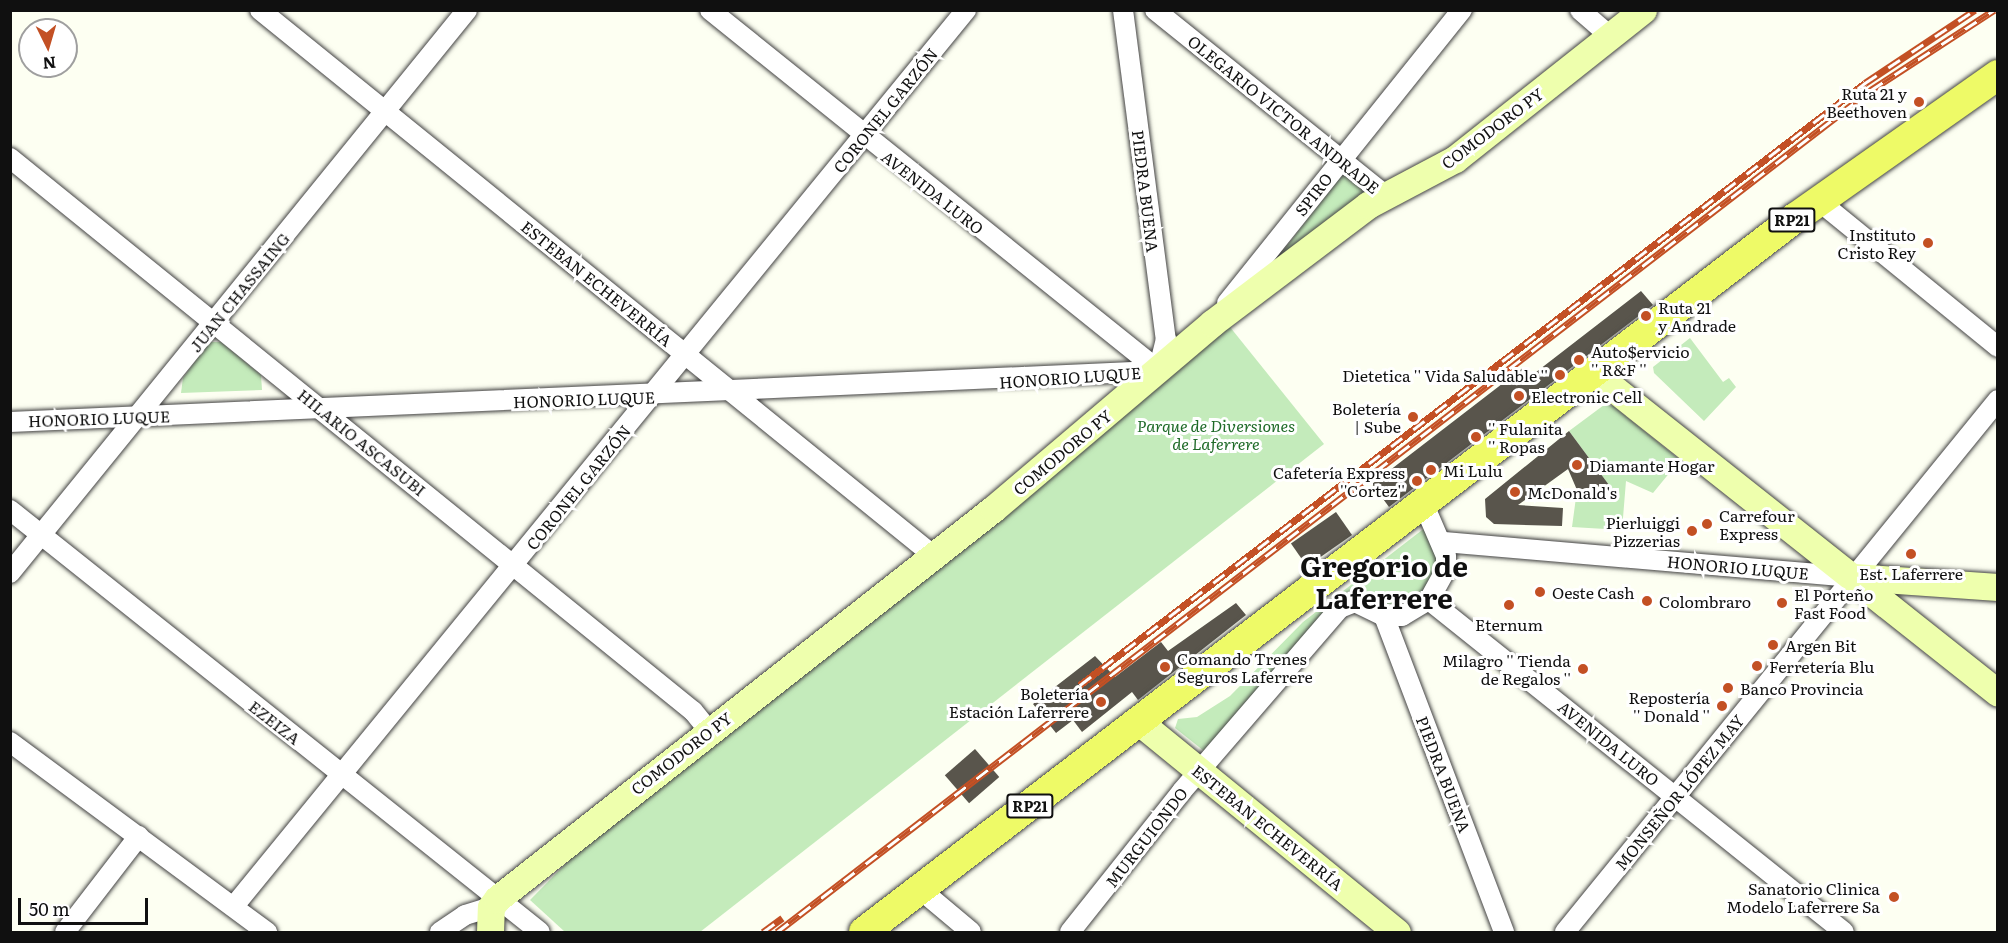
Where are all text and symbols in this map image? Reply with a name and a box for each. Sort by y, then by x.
north arrow [18,18,78,78]
street label: OLEGARIO VICTOR ANDRADE [1184,31,1384,197]
street label: CORONEL GARZÓN [829,44,941,176]
text: N [42,51,57,76]
street label: COMODORO PY [1437,83,1547,173]
place label: Ruta 21 y Beethoven [1826,83,1907,121]
marker: Ruta 21 y Beethoven [1912,95,1926,109]
street label: PIEDRA BUENA [1129,129,1163,253]
street label: AVENIDA LURO [878,146,988,238]
street label: SPIRO [1290,169,1336,219]
road number: RP21 [1768,208,1816,232]
street label: ESTEBAN ECHEVERRÍA [518,216,676,350]
place label: Instituto Cristo Rey [1837,224,1916,262]
street label: JUAN CHASSAING [185,229,293,355]
marker: Instituto Cristo Rey [1921,236,1935,250]
place label: Ruta 21 y Andrade [1658,297,1736,335]
marker: Ruta 21 y Andrade [1639,309,1653,323]
place label: Auto$ervicio '' R&F '' [1591,341,1690,379]
marker: Auto$ervicio '' R&F '' [1572,353,1586,367]
street label: HONORIO LUQUE [998,362,1142,392]
place label: Dietetica '' Vida Saludable '' [1342,365,1548,385]
marker: Dietetica '' Vida Saludable '' [1553,368,1567,382]
street label: HILARIO ASCASUBI [294,385,430,499]
place label: Electronic Cell [1531,386,1642,406]
street label: HONORIO LUQUE [513,387,655,411]
marker: Electronic Cell [1512,389,1526,403]
place label: Boletería | Sube [1332,398,1401,436]
street label: COMODORO PY [1009,405,1115,499]
street label: HONORIO LUQUE [28,406,170,430]
marker: Boletería | Sube [1406,410,1420,424]
park label: Parque de Diversiones de Laferrere [1137,415,1295,453]
place label: '' Fulanita '' Ropas [1488,418,1563,456]
street label: CORONEL GARZÓN [522,421,634,553]
marker: '' Fulanita '' Ropas [1469,430,1483,444]
place label: Diamante Hogar [1589,455,1714,475]
marker: Diamante Hogar [1570,458,1584,472]
place label: Mi Lulu [1443,460,1503,480]
place label: Cafetería Express ''Cortez'' [1273,462,1405,500]
marker: Mi Lulu [1424,463,1438,477]
marker: Cafetería Express ''Cortez'' [1410,474,1424,488]
place label: McDonald's [1527,482,1617,502]
marker: McDonald's [1508,485,1522,499]
place label: Carrefour Express [1719,505,1795,543]
place label: Pierluiggi Pizzerias [1606,512,1680,550]
marker: Carrefour Express [1700,517,1714,531]
marker: Pierluiggi Pizzerias [1685,524,1699,538]
marker: Est. Laferrere [1904,547,1918,561]
district label: Gregorio de Laferrere [1300,548,1468,614]
street label: HONORIO LUQUE [1666,551,1810,583]
place label: Est. Laferrere [1859,563,1963,583]
place label: Oeste Cash [1552,582,1634,602]
place label: El Porteño Fast Food [1794,584,1873,622]
marker: Oeste Cash [1533,585,1547,599]
place label: Colombraro [1659,591,1751,611]
marker: Colombraro [1640,594,1654,608]
marker: El Porteño Fast Food [1775,596,1789,610]
marker: Eternum [1502,598,1516,612]
place label: Eternum [1475,614,1543,634]
place label: Argen Bit [1785,635,1856,655]
marker: Argen Bit [1766,638,1780,652]
place label: Comando Trenes Seguros Laferrere [1177,648,1313,686]
place label: Milagro '' Tienda de Regalos '' [1442,650,1571,688]
place label: Ferretería Blu [1769,656,1874,676]
marker: Ferretería Blu [1750,659,1764,673]
marker: Comando Trenes Seguros Laferrere [1158,660,1172,674]
marker: Milagro '' Tienda de Regalos '' [1576,662,1590,676]
place label: Banco Provincia [1740,678,1863,698]
marker: Banco Provincia [1721,681,1735,695]
place label: Boletería Estación Laferrere [949,683,1089,721]
place label: Repostería '' Donald '' [1629,687,1710,725]
marker: Boletería Estación Laferrere [1094,695,1108,709]
street label: EZEIZA [246,696,304,748]
street label: AVENIDA LURO [1555,697,1663,789]
marker: Repostería '' Donald '' [1715,699,1729,713]
street label: COMODORO PY [627,708,735,798]
street label: MONSEÑOR LÓPEZ MAY [1610,710,1748,874]
street label: PIEDRA BUENA [1413,713,1475,835]
street label: ESTEBAN ECHEVERRÍA [1189,760,1347,894]
street label: MURGUIONDO [1101,783,1191,891]
road number: RP21 [1006,794,1054,818]
place label: Sanatorio Clinica Modelo Laferrere Sa [1726,878,1880,916]
scale bar [21,886,152,924]
marker: Sanatorio Clinica Modelo Laferrere Sa [1885,888,1903,906]
text: 50 m [29,895,70,922]

